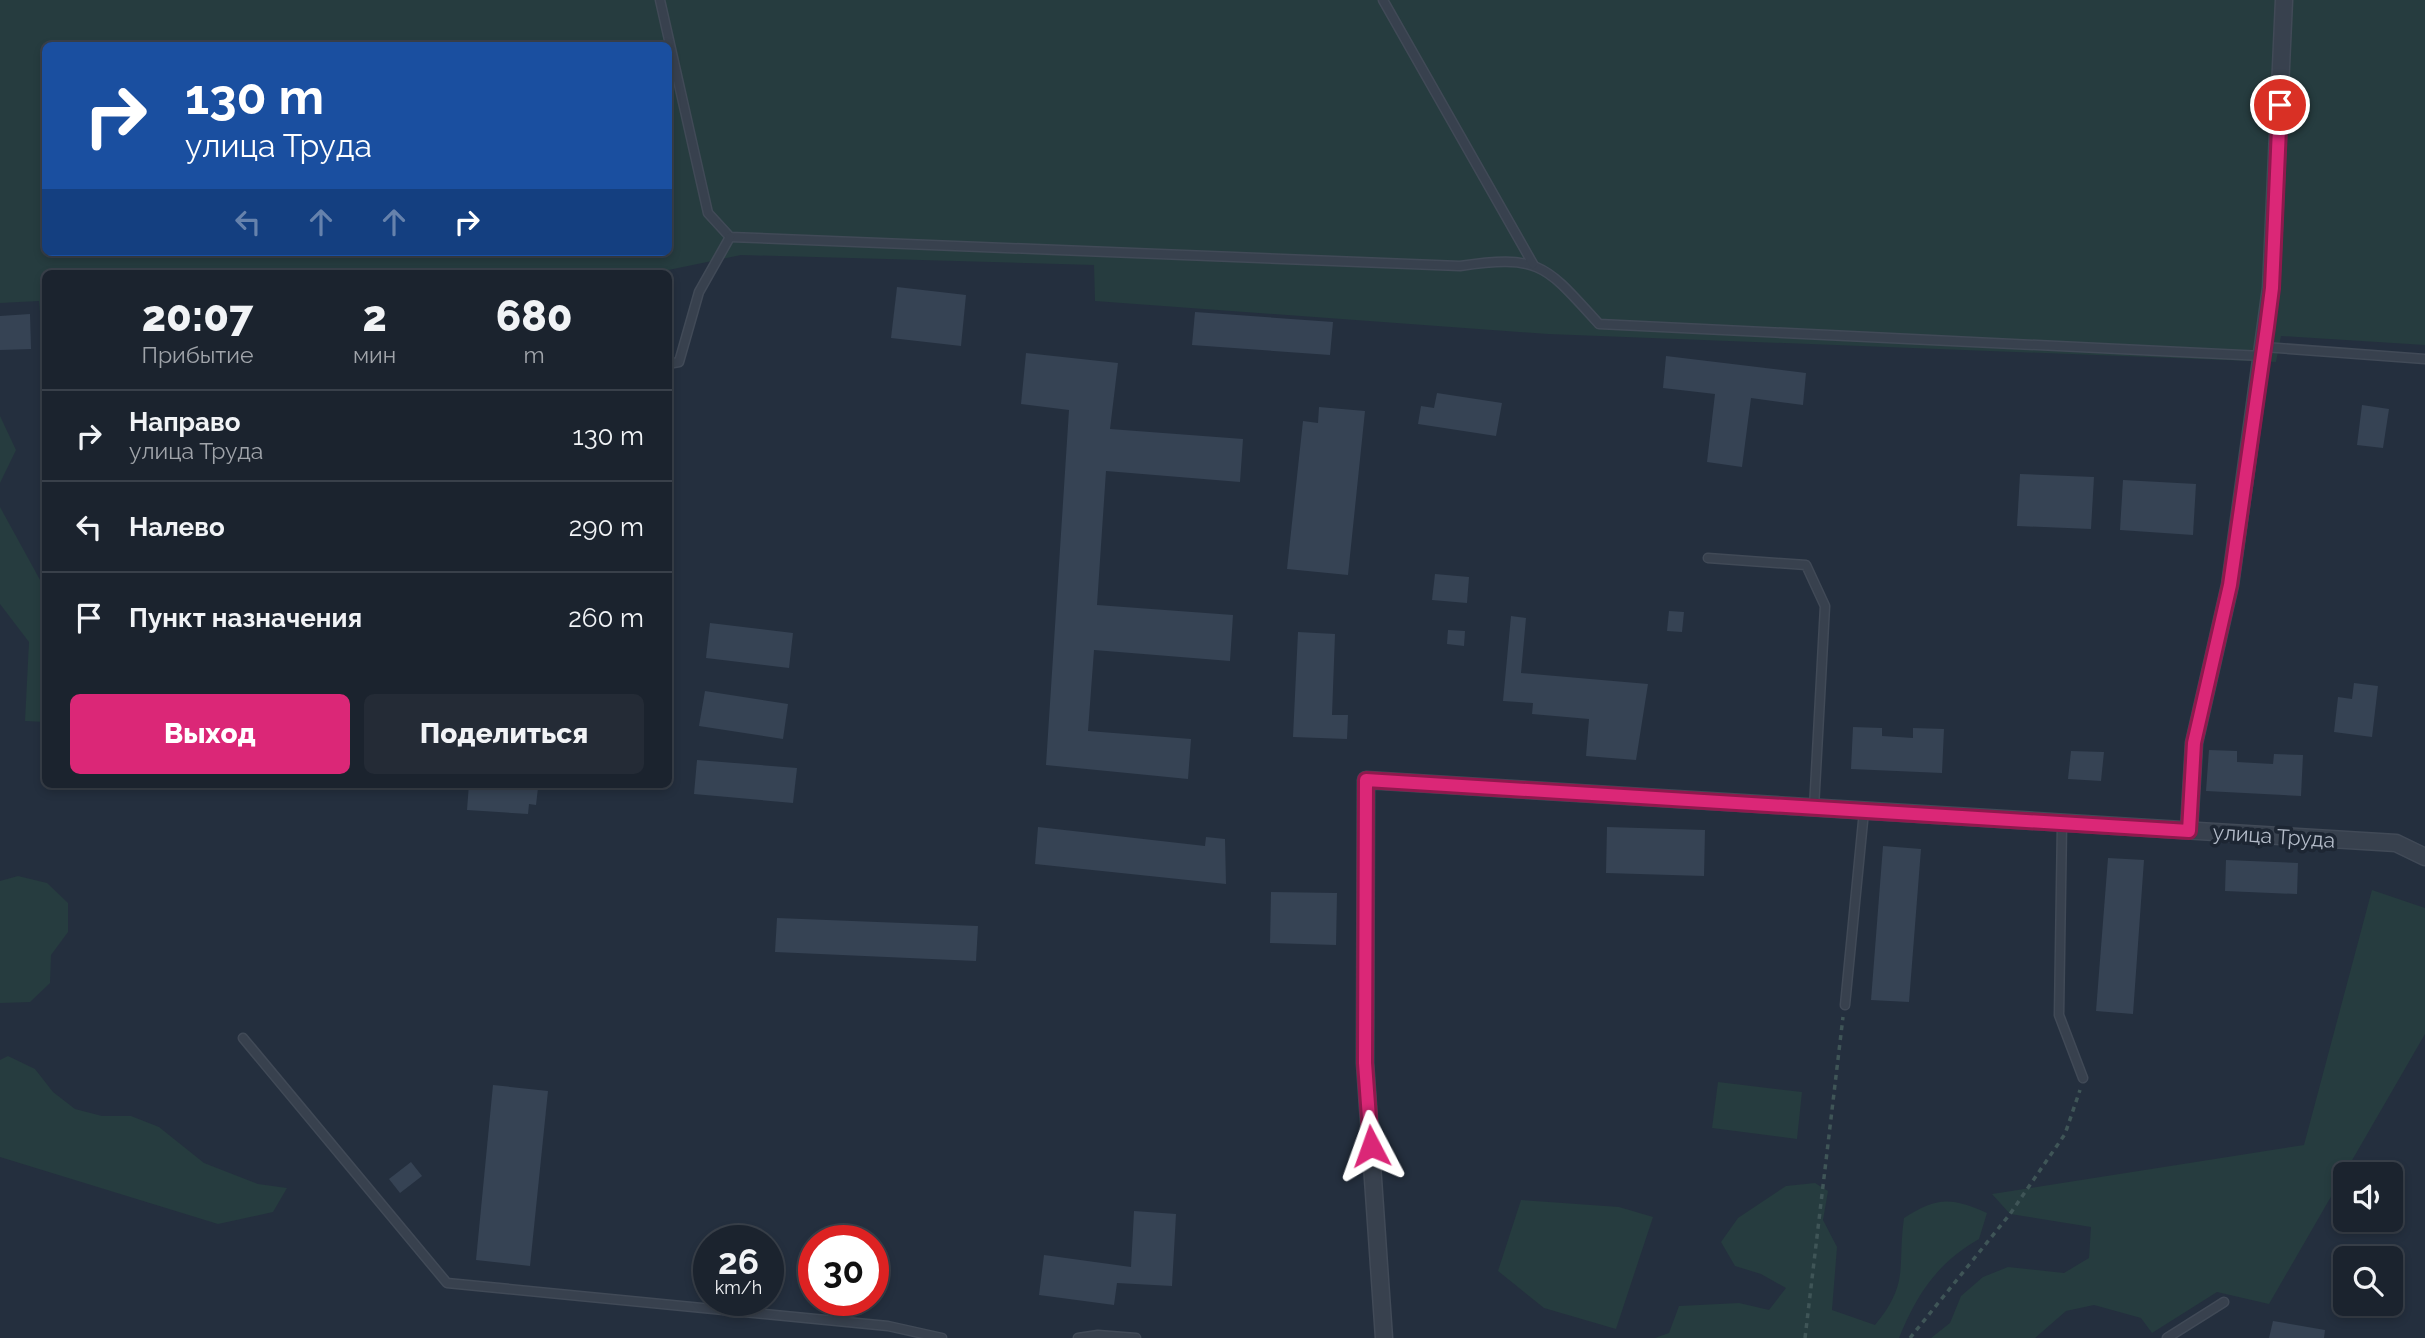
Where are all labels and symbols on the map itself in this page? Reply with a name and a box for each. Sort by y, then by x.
pin [2250,75,2310,135]
street label: улица Труда [2212,819,2336,853]
position arrow [1334,1109,1408,1183]
speed limit sign: 30 [798,1225,889,1316]

